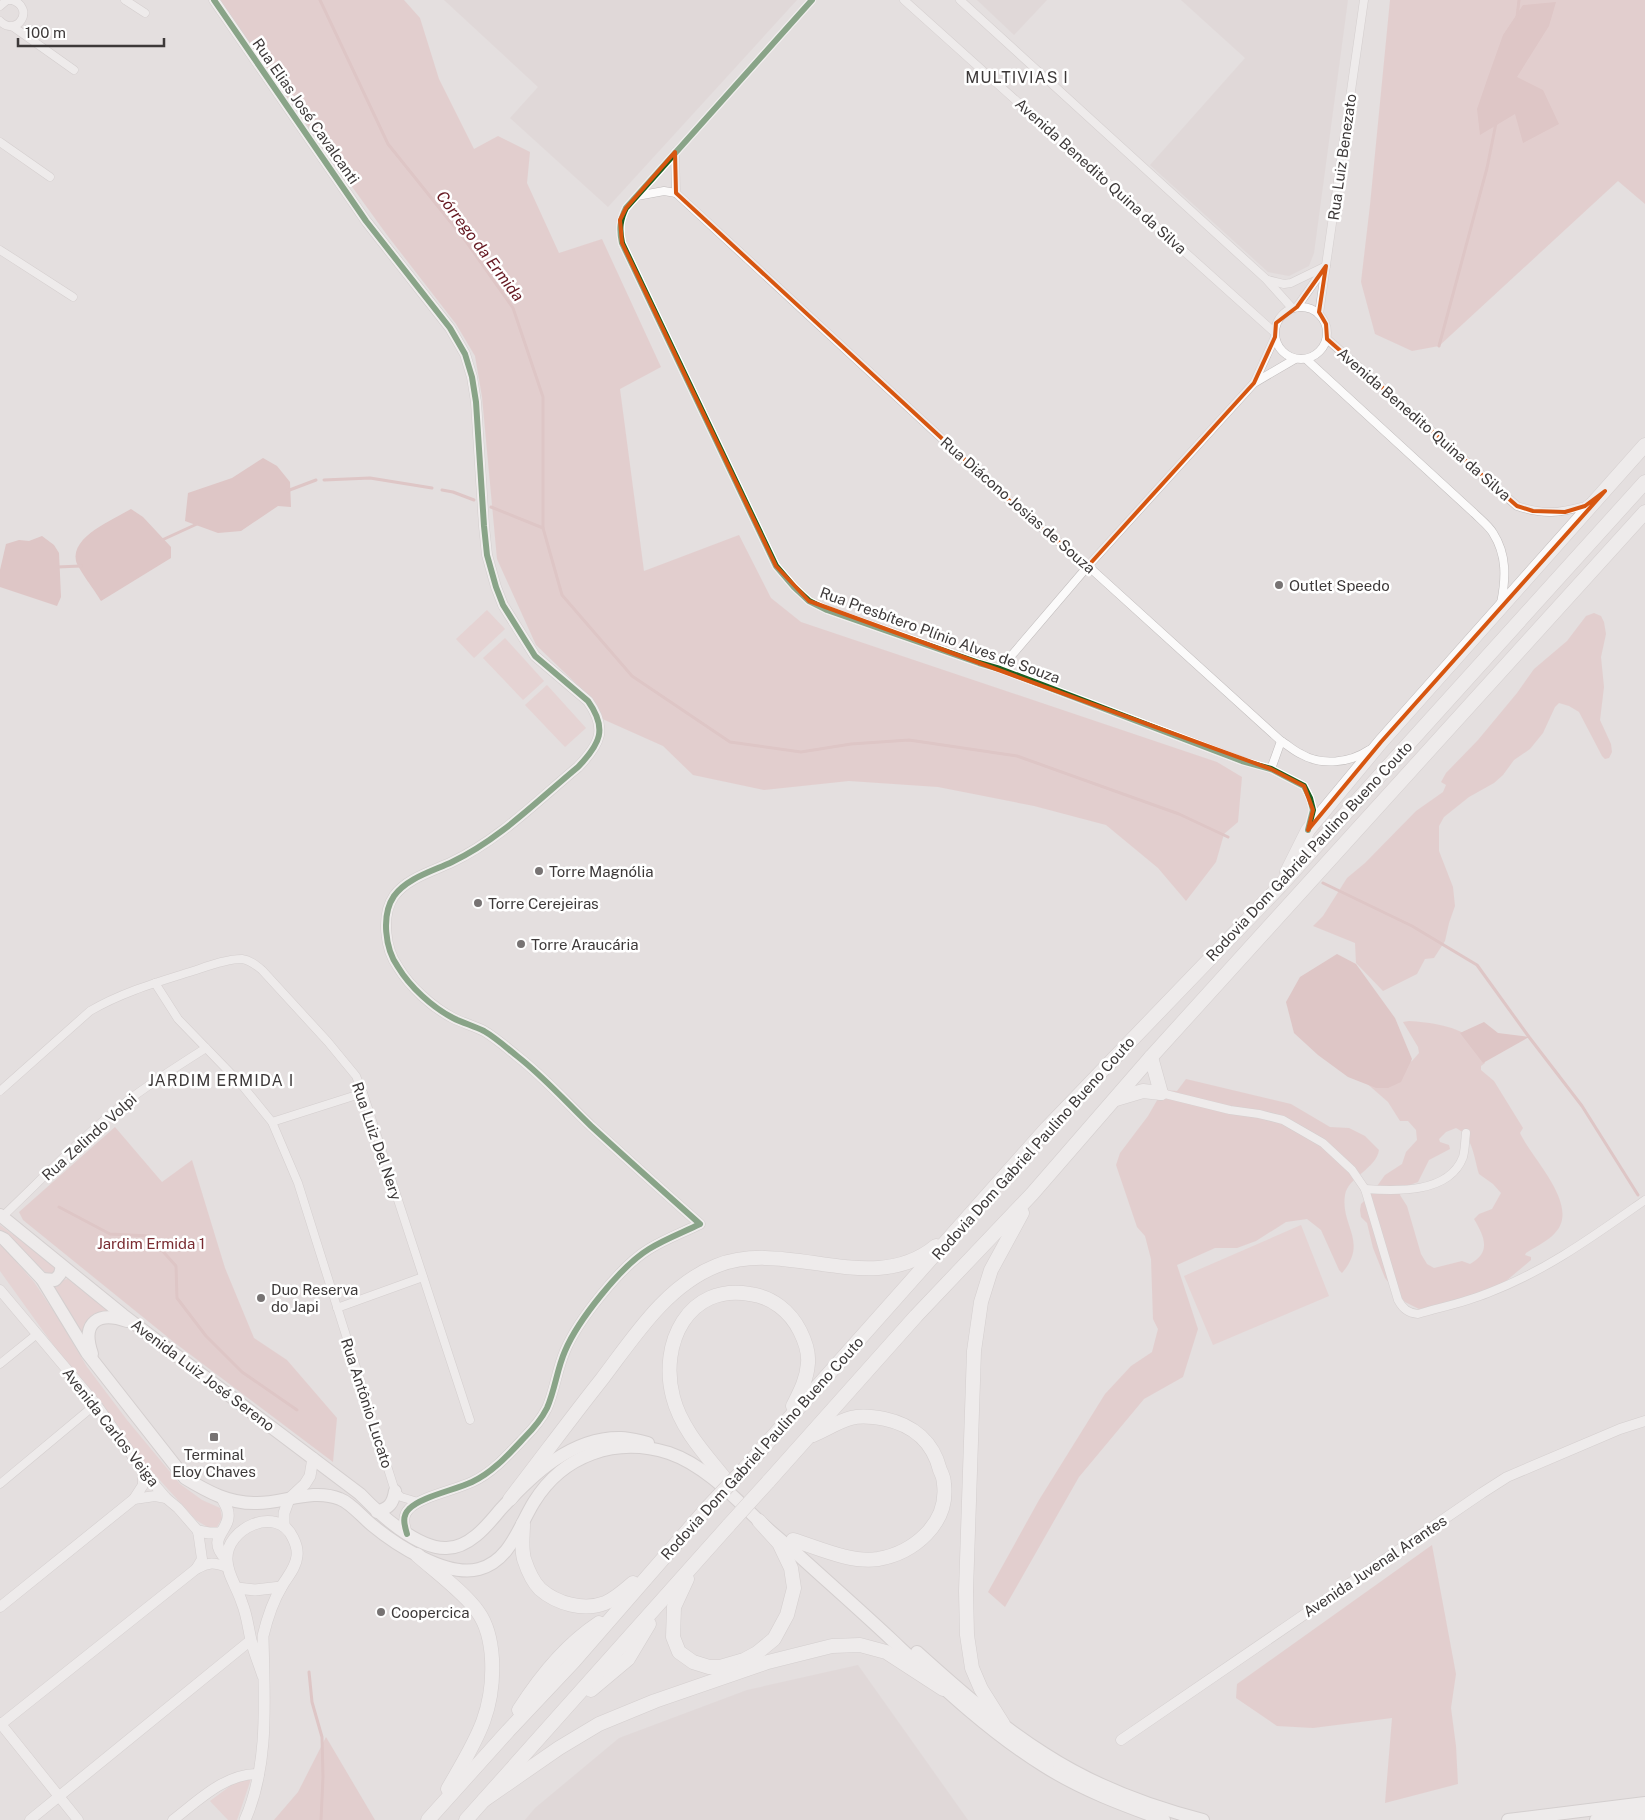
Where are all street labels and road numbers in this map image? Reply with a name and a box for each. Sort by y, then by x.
street label: Rua Elias José Cavalcanti [249,35,363,187]
street label: Rua Luiz Benezato [1325,93,1359,221]
street label: Avenida Benedito Quina da Silva [1012,95,1190,257]
street label: Avenida Benedito Quina da Silva [1334,344,1514,504]
street label: Rua Diácono Josias de Souza [937,433,1099,577]
street label: Rua Presbítero Plínio Alves de Souza [818,584,1062,686]
street label: Rodovia Dom Gabriel Paulino Bueno Couto [1203,738,1415,964]
street label: Rodovia Dom Gabriel Paulino Bueno Couto [928,1033,1138,1263]
street label: Rua Luiz Del Nery [349,1080,405,1202]
street label: Rua Zelindo Volpi [38,1090,140,1184]
street label: Avenida Luiz José Sereno [128,1316,278,1434]
street label: Rodovia Dom Gabriel Paulino Bueno Couto [657,1333,867,1563]
street label: Rua Antônio Lucato [338,1336,396,1470]
street label: Avenida Carlos Veiga [59,1364,163,1490]
street label: Avenida Juvenal Arantes [1300,1512,1450,1620]

